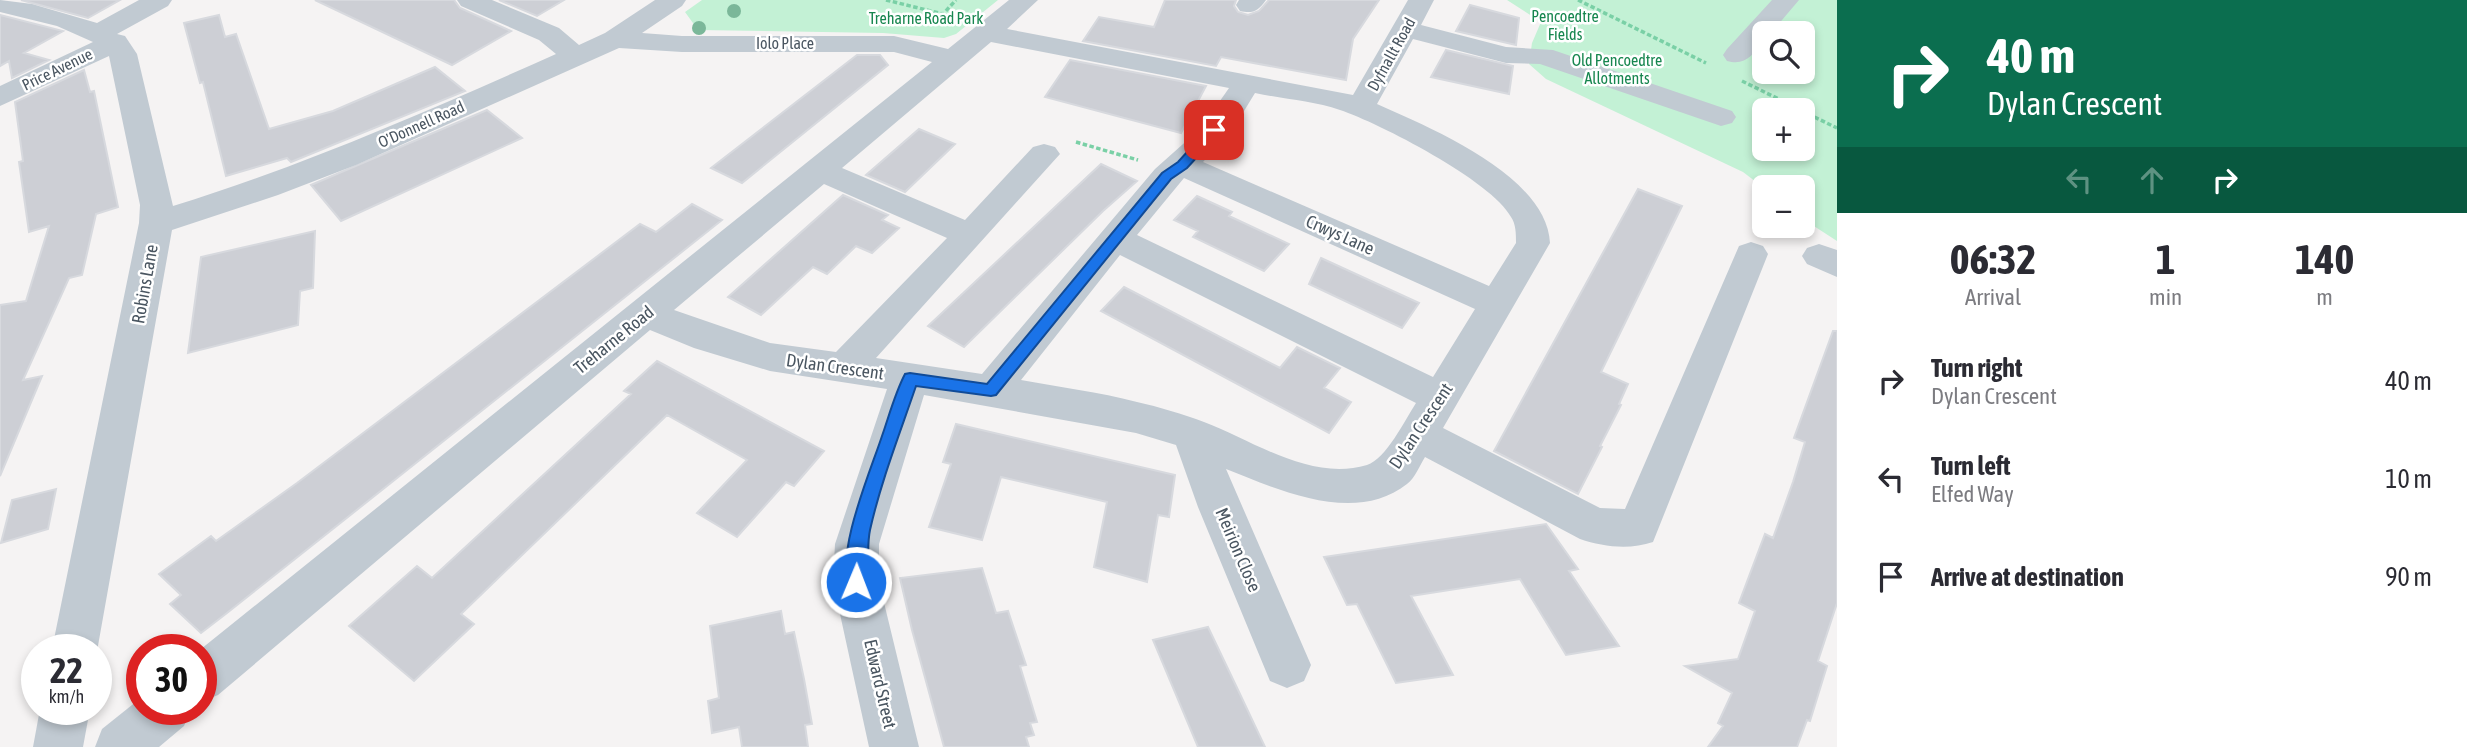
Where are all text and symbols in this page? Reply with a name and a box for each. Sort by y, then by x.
park label: Pencoedtre Fields [1531,7,1599,43]
park label: Treharne Road Park [869,9,983,27]
street label: Dyfnallt Road [1363,14,1419,94]
map controls [1752,21,1815,238]
button: search [1752,21,1815,84]
text: 40 m [1987,27,2075,83]
icon: right [1872,28,1963,119]
street label: Iolo Place [756,34,814,52]
street label: Price Avenue [19,44,95,94]
park label: Old Pencoedtre Allotments [1572,51,1662,87]
text: Dylan Crescent [1987,85,2162,122]
street label: O'Donnell Road [375,97,467,151]
button: + [1752,98,1815,161]
pin [1184,100,1244,160]
icon: arrive [1195,111,1233,149]
icon: left [2060,161,2098,199]
icon: ahead [2133,161,2171,199]
icon: right [2206,161,2244,199]
button: − [1752,175,1815,238]
street label: Crwys Lane [1303,210,1378,259]
text: 06:32 [1950,235,2036,283]
text: 1 [2156,235,2175,283]
text: 140 [2295,235,2354,283]
street label: Robins Lane [127,243,162,325]
text: Arrival [1965,284,2021,310]
text: min [2149,284,2182,310]
text: m [2316,284,2333,310]
street label: Treharne Road [570,301,658,378]
street label: Dylan Crescent [785,349,885,384]
text: Turn right [1931,353,2022,383]
icon: right [1872,362,1910,400]
text: 40 m [2385,366,2432,396]
street label: Dylan Crescent [1384,379,1457,472]
text: Dylan Crescent [1931,383,2057,409]
text: Turn left [1931,451,2011,481]
icon: left [1872,460,1910,498]
text: 10 m [2385,464,2432,494]
text: Elfed Way [1931,481,2014,507]
street label: Meirion Close [1211,505,1266,595]
position arrow [819,545,893,619]
icon: arrive [1872,558,1910,596]
text: Arrive at destination [1931,562,2124,592]
text: 90 m [2385,562,2432,592]
speed limit sign: 30 [126,634,217,725]
street label: Edward Street [860,637,901,731]
text: 22 [50,650,83,690]
text: km/h [49,686,84,707]

